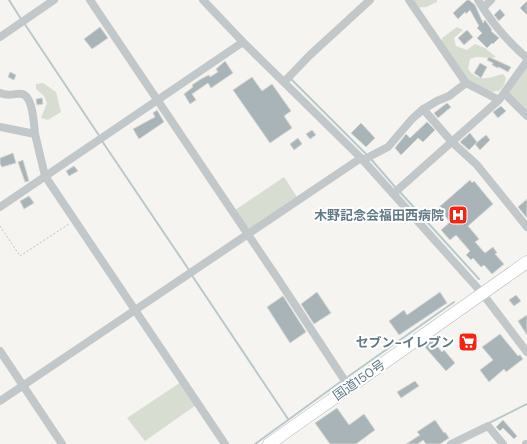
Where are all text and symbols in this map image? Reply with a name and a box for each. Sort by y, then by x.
hospital icon: 木野記念会福田西病院 [447,204,469,226]
place label: 木野記念会福田西病院 [314,207,444,224]
supermarket icon: セブン-イレブン [457,331,479,353]
place label: セブン-イレブン [356,334,454,351]
street label: 国道150号 [330,356,388,404]

